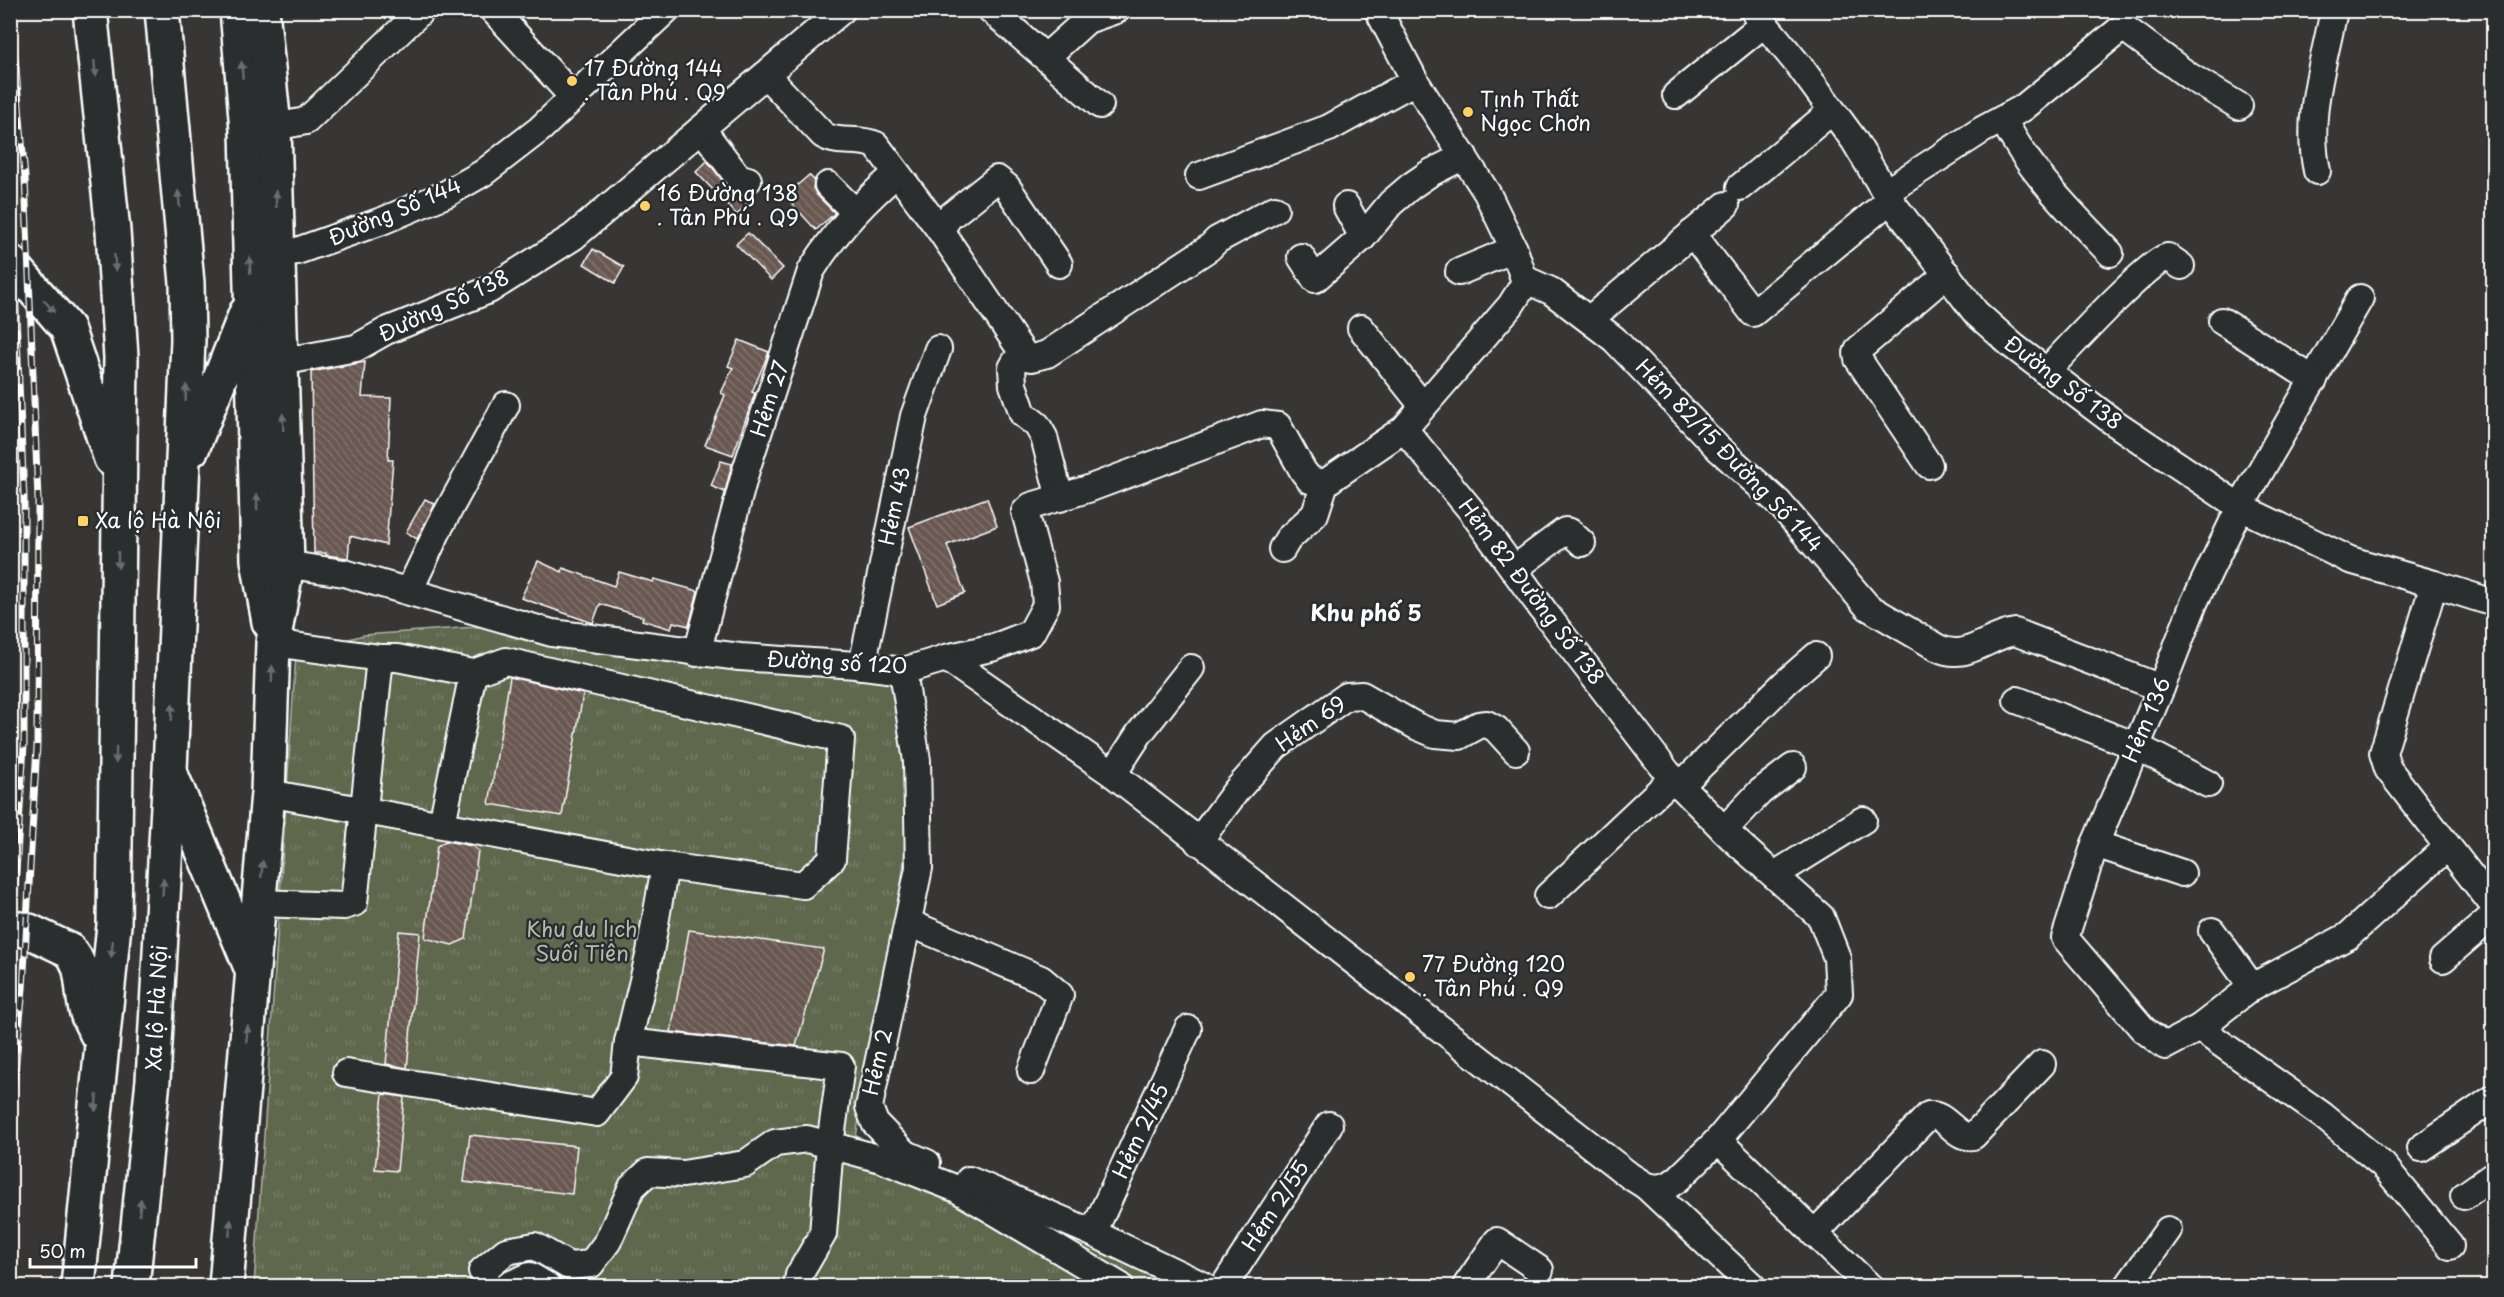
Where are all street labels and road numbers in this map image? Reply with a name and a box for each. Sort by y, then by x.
street label: Đường Số 144 [323,168,466,253]
street label: Đường Số 138 [373,260,514,348]
street label: Đường Số 138 [1998,326,2130,437]
street label: Hẻm 82/15 Đường Số 144 [1629,351,1832,559]
street label: Hẻm 27 [741,356,795,441]
street label: Hẻm 43 [869,463,917,548]
street label: Hẻm 82 Đường Số 138 [1452,491,1613,691]
street label: Đường số 120 [766,641,908,681]
street label: Hẻm 136 [2113,671,2178,767]
street label: Hẻm 69 [1268,686,1352,758]
street label: Xa lộ Hà Nội [136,944,174,1072]
street label: Hẻm 2 [853,1025,899,1098]
street label: Hẻm 2/45 [1103,1077,1175,1183]
street label: Hẻm 2/55 [1233,1153,1316,1257]

